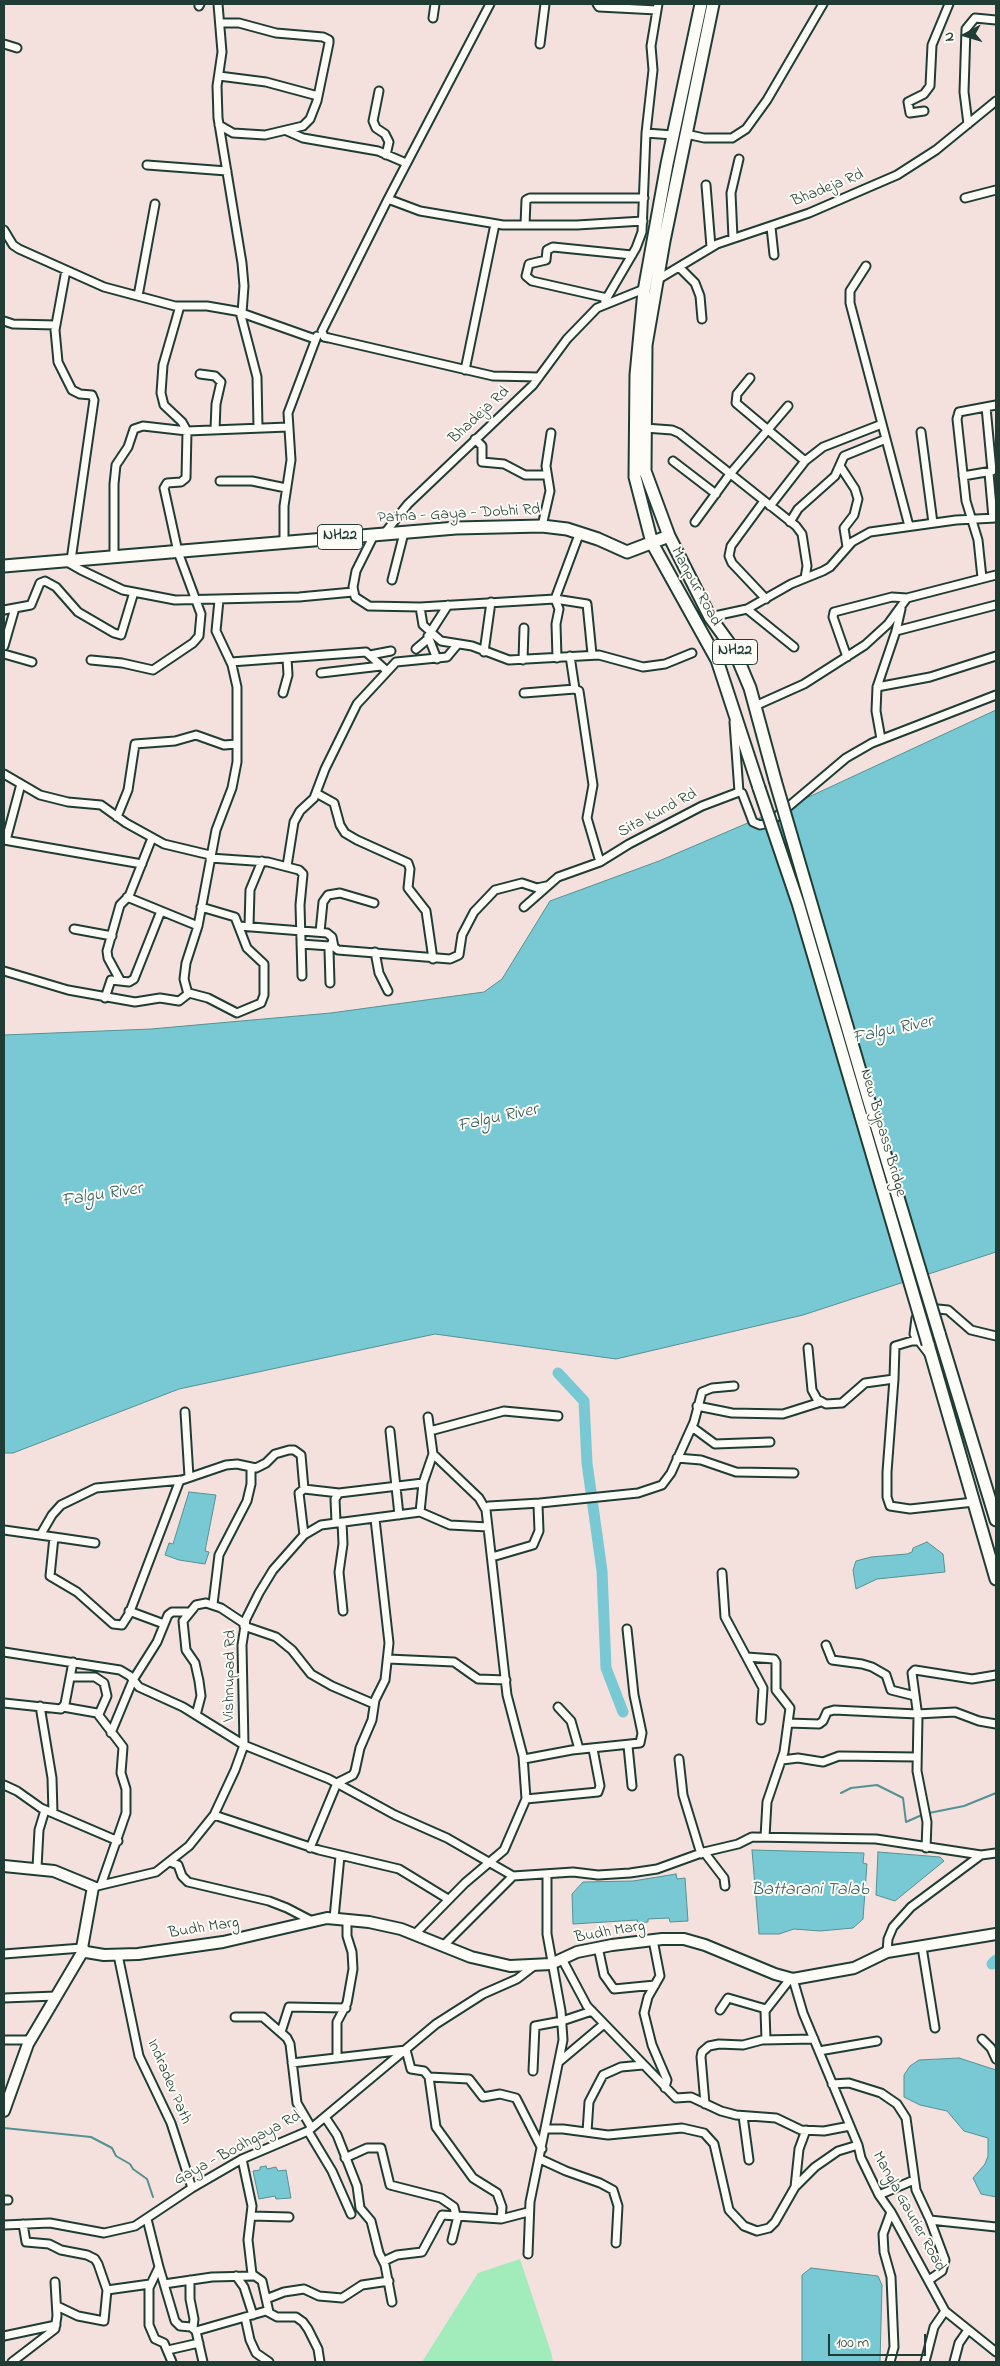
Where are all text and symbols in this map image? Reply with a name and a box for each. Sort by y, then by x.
north arrow [940,10,990,60]
text: N [939,31,961,42]
street label: Bhadeja Rd [789,166,867,212]
street label: Bhadeja Rd [446,383,514,449]
street label: Patna - Gaya - Dobhi Rd [377,501,541,529]
road number: NH22 [318,524,362,550]
street label: Manpur Road [665,544,725,630]
road number: NH22 [712,640,758,664]
street label: Sita Kund Rd [615,785,701,843]
water label: Falgu River [851,1012,935,1050]
street label: New Bypass Bridge [855,1067,909,1199]
water label: Falgu River [456,1100,540,1138]
water label: Falgu River [60,1179,144,1213]
street label: Vishnupad Rd [221,1630,241,1722]
water label: Battarani Talab [751,1880,869,1902]
street label: Budh Marg [167,1914,241,1944]
street label: Budh Marg [573,1917,647,1949]
street label: Indradev Path [141,2037,195,2127]
street label: Gaya - Bodhgaya Rd [171,2107,305,2191]
street label: Mangla Gaurier Road [867,2148,949,2276]
scale bar [830,2324,928,2356]
text: 100 m [836,2332,869,2354]

